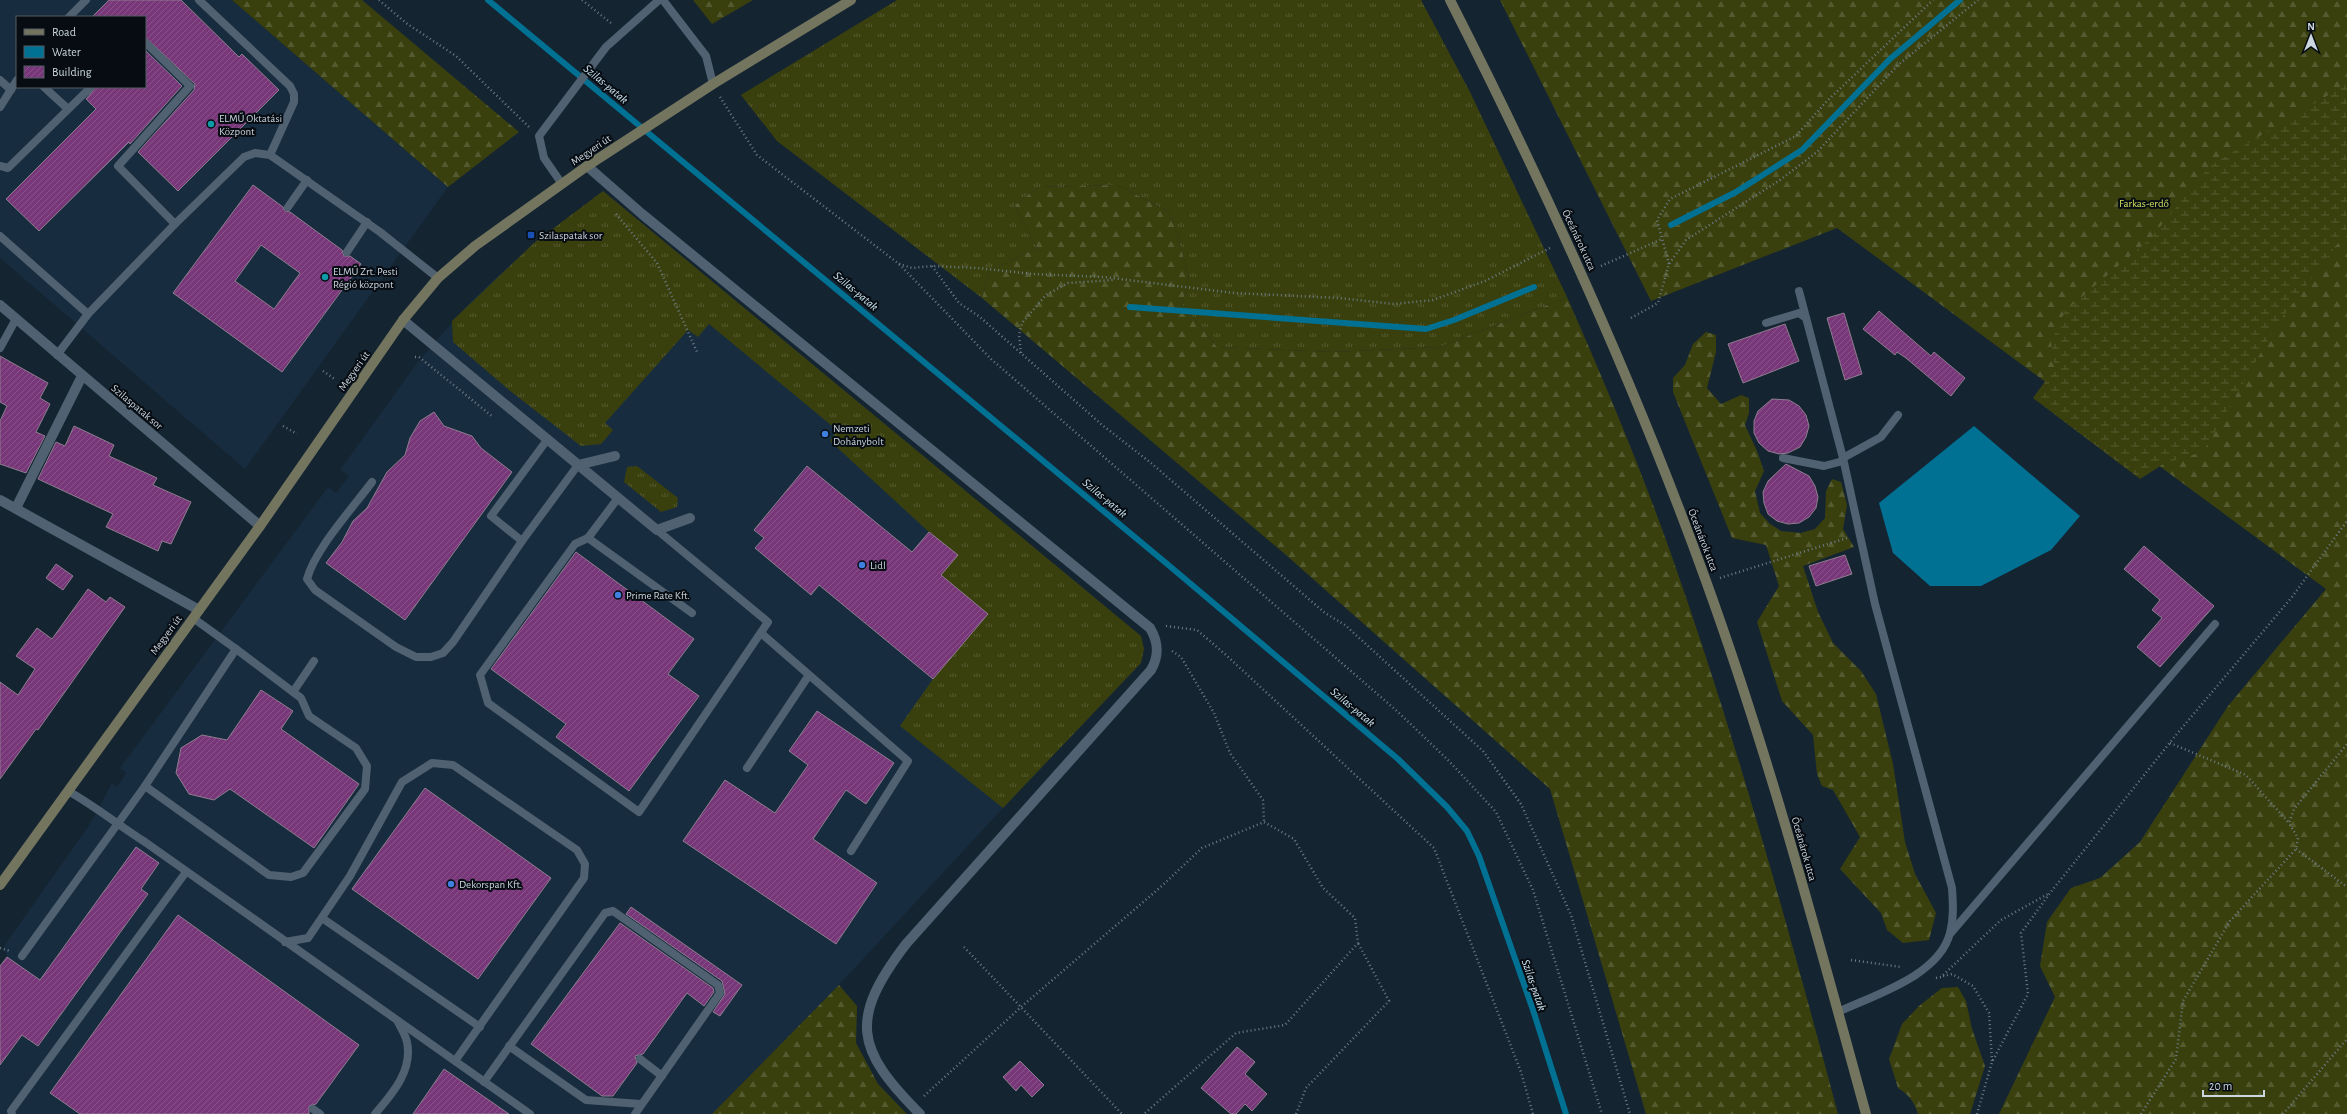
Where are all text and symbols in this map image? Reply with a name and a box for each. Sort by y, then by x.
legend [16,16,146,88]
north arrow [2291,16,2331,56]
text: N [2307,21,2315,32]
text: Road [52,26,76,38]
text: Water [52,46,81,58]
water label: Szilas-patak [581,62,631,107]
text: Building [52,66,92,78]
place label: ELMŰ Oktatási Központ [219,112,282,137]
marker: ELMŰ Oktatási Központ [206,119,216,129]
street label: Megyeri út [569,132,613,167]
park label: Farkas-erdő [2119,198,2169,209]
street label: Óceánárok utca [1560,207,1599,272]
marker: Szilaspatak sor [526,230,536,240]
place label: Szilaspatak sor [539,230,603,241]
place label: ELMŰ Zrt. Pesti Régió központ [333,265,398,290]
water label: Szilas-patak [831,269,881,314]
marker: ELMŰ Zrt. Pesti Régió központ [320,272,330,282]
street label: Megyeri út [336,349,372,393]
street label: Szilaspatak sor [109,382,165,432]
place label: Nemzeti Dohánybolt [833,423,884,447]
marker: Nemzeti Dohánybolt [820,429,830,439]
water label: Szilas-patak [1080,476,1130,521]
street label: Óceánárok utca [1686,507,1721,573]
marker: Lidl [857,560,867,570]
place label: Lidl [870,560,886,571]
marker: Prime Rate Kft. [613,590,623,600]
place label: Prime Rate Kft. [626,590,690,601]
street label: Megyeri út [148,613,184,657]
water label: Szilas-patak [1328,685,1378,730]
street label: Óceánárok utca [1790,816,1819,882]
marker: Dekorspan Kft. [446,879,456,889]
place label: Dekorspan Kft. [459,879,522,890]
water label: Szilas-patak [1519,958,1549,1013]
scale bar [2203,1072,2264,1098]
text: 20 m [2209,1080,2232,1092]

